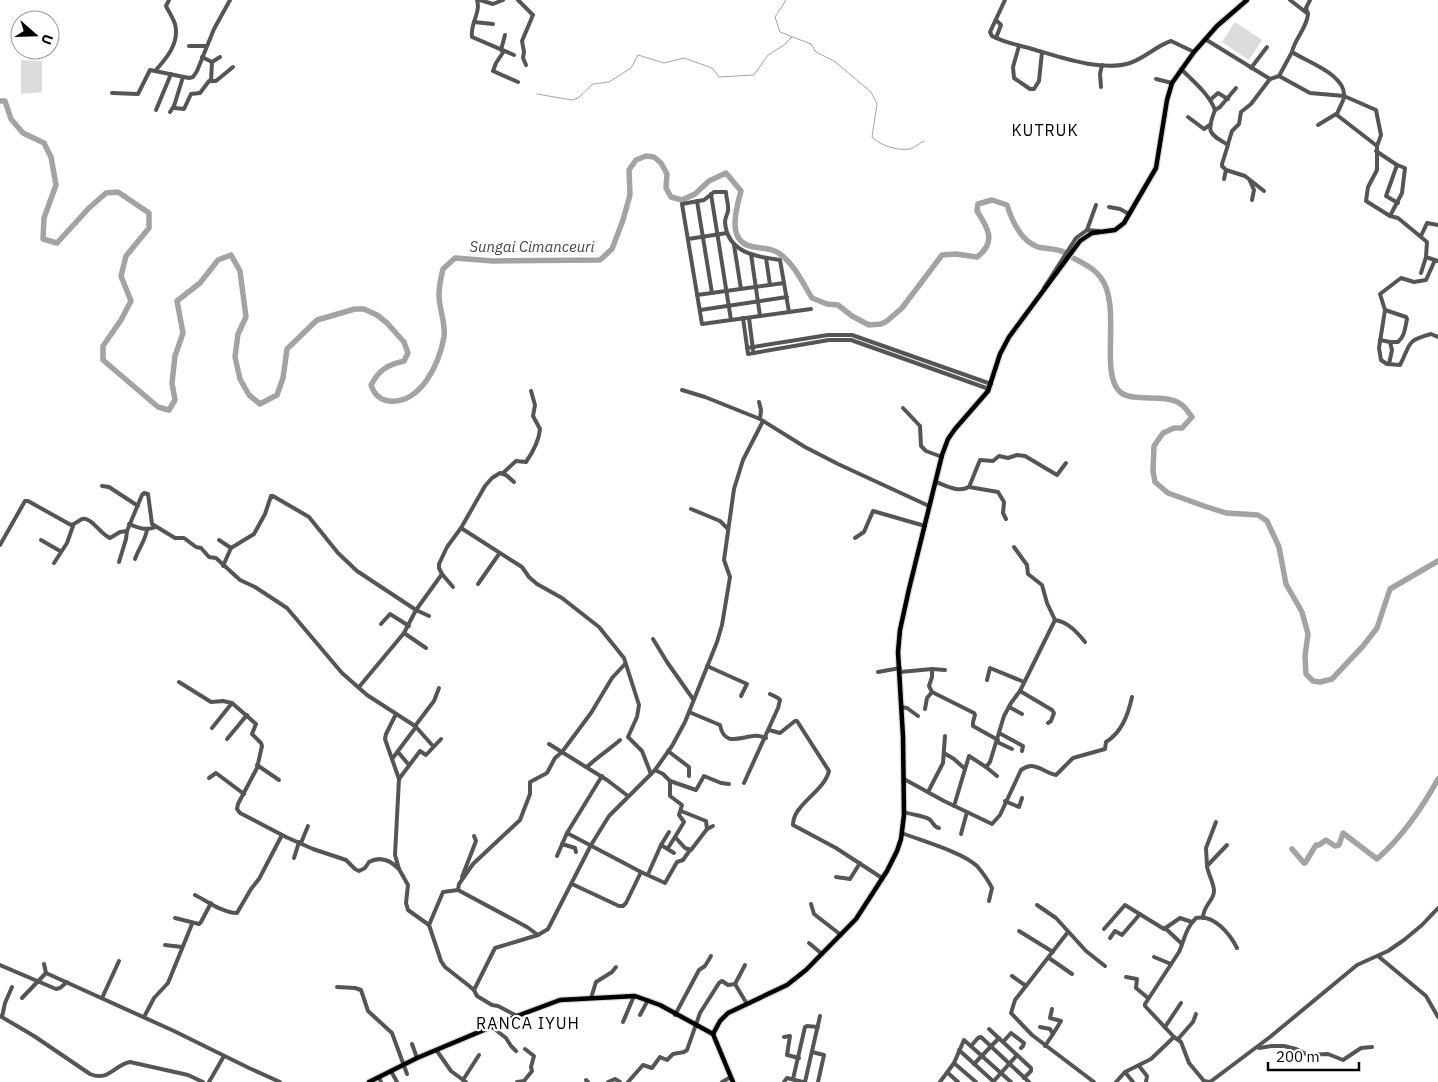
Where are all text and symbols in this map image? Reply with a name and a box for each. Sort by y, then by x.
north arrow [10,10,60,60]
text: U [37,32,57,47]
district label: KUTRUK [1011,120,1079,140]
water label: Sungai Cimanceuri [469,237,595,256]
district label: RANCA IYUH [476,1013,580,1033]
scale bar [1268,1040,1359,1072]
text: 200 m [1276,1047,1320,1066]

